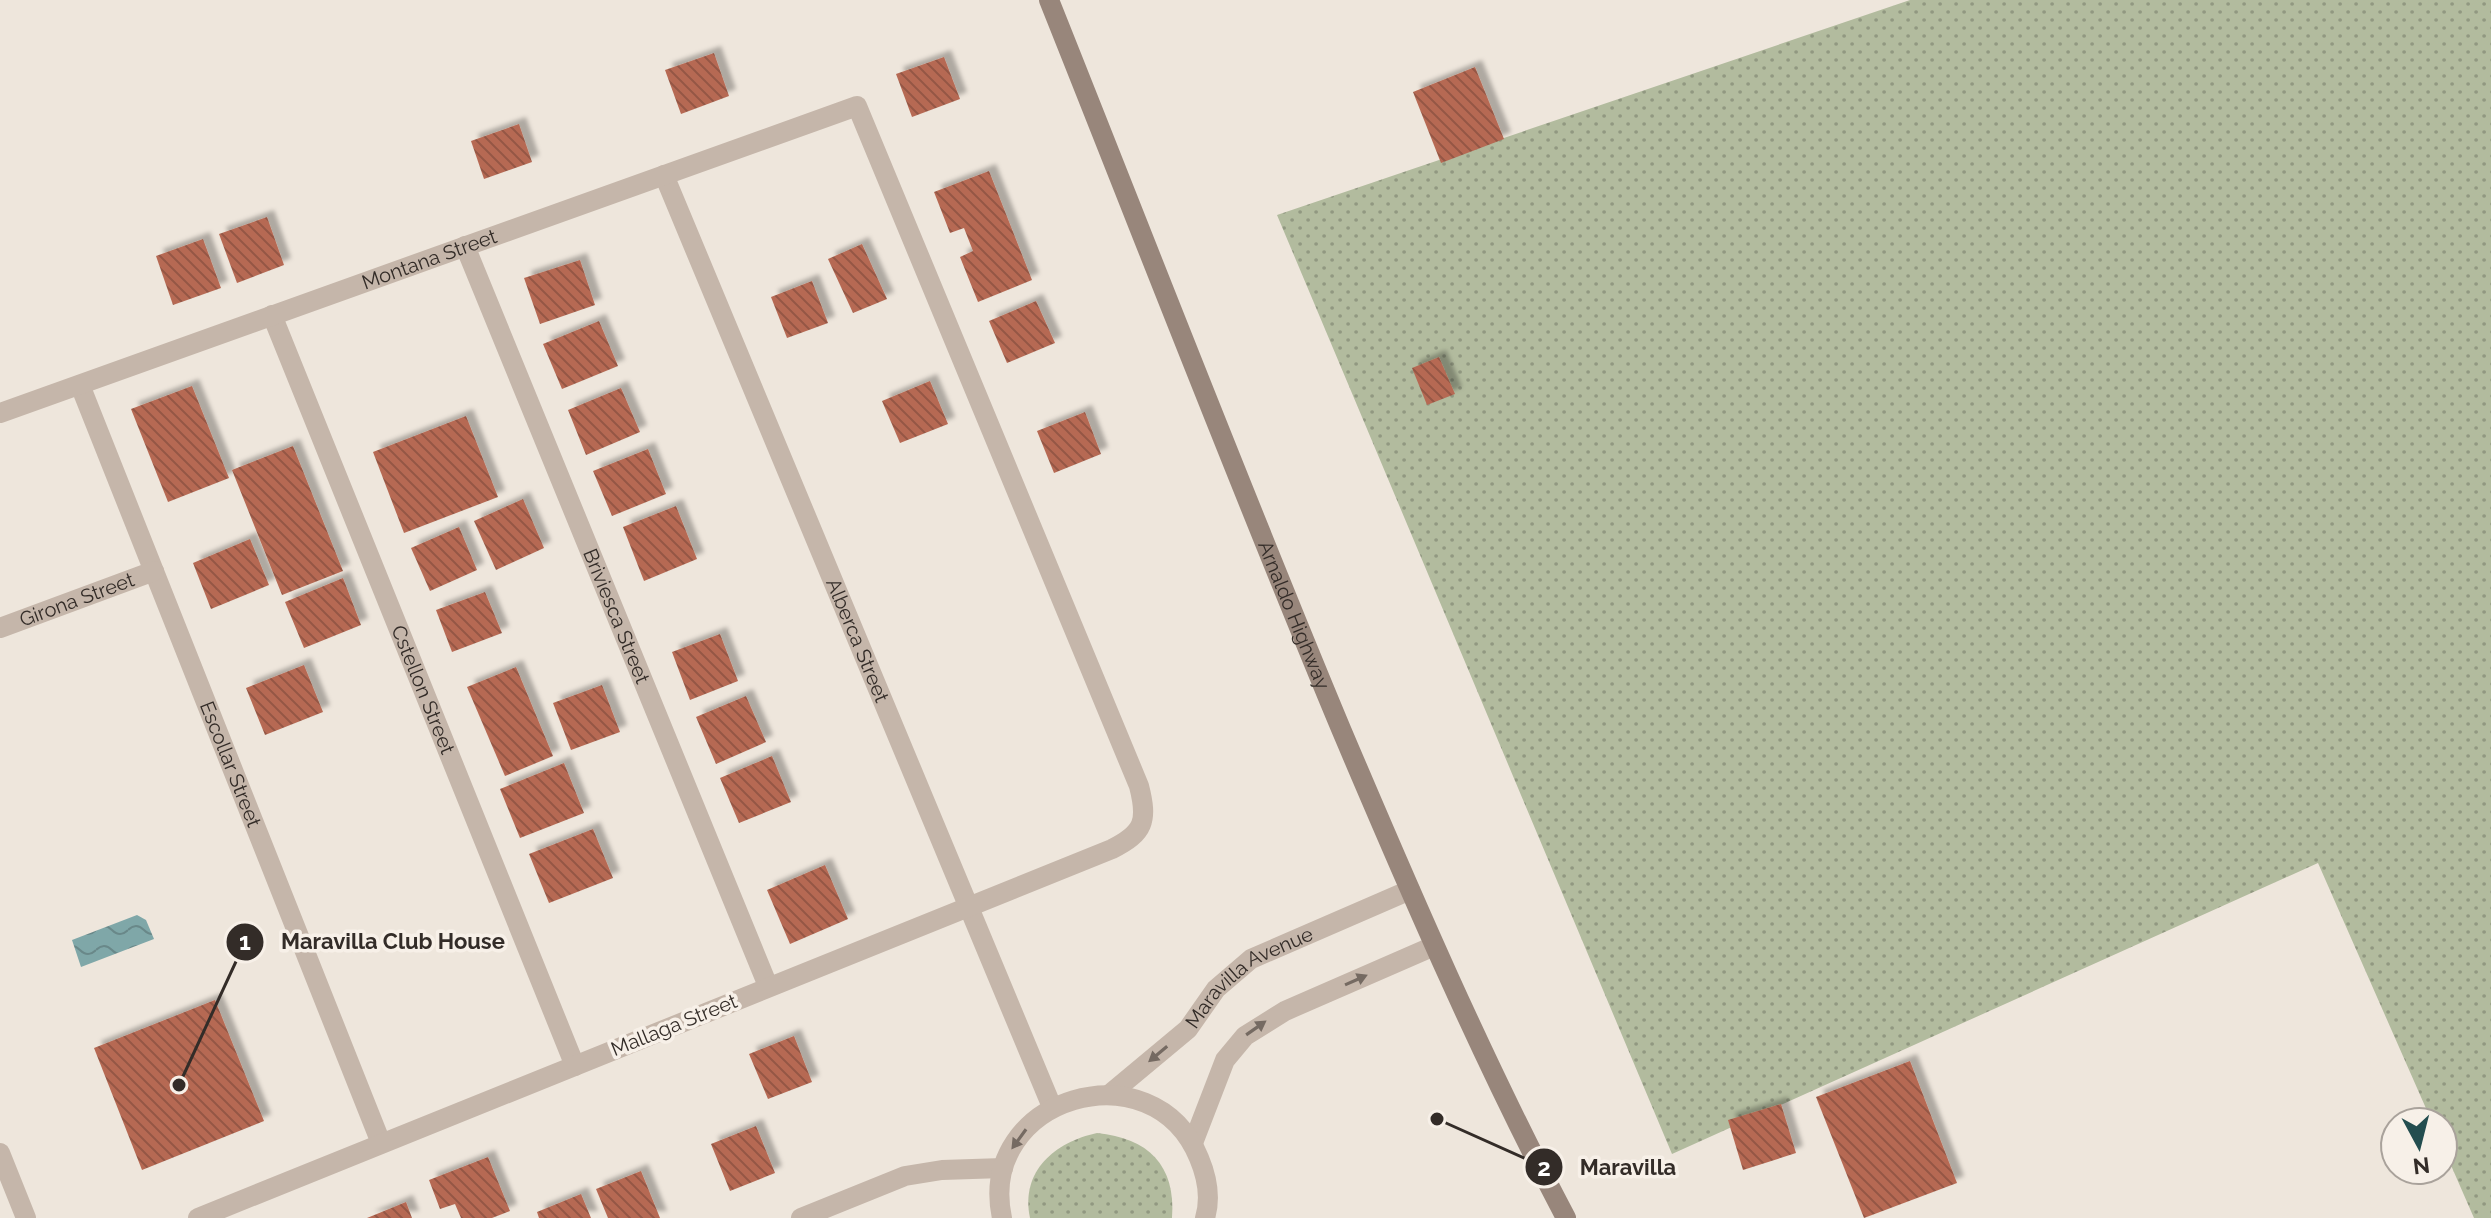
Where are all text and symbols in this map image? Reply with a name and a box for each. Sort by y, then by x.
street label: Montana Street [359,224,500,294]
street label: Arnaldo Highway [1253,537,1335,693]
street label: Briviesca Street [578,545,655,687]
street label: Girona Street [16,567,138,632]
street label: Alberca Street [821,575,894,706]
street label: Cstellon Street [386,622,460,758]
street label: Escollar Street [195,698,266,831]
callout: Maravilla Club House [225,919,521,965]
street label: Maravilla Avenue [1180,921,1317,1033]
text: 1 [239,927,251,956]
text: Maravilla Club House [281,928,505,954]
one-way arrow [1345,973,1368,986]
street label: Mallaga Street [607,989,741,1061]
one-way arrow [1246,1021,1267,1036]
one-way arrow [1149,1045,1169,1062]
north arrow [2379,1106,2459,1186]
one-way arrow [1012,1128,1027,1149]
callout: Maravilla [1524,1144,1692,1190]
text: N [2412,1152,2431,1180]
text: 2 [1537,1153,1551,1182]
text: Maravilla [1580,1154,1676,1180]

